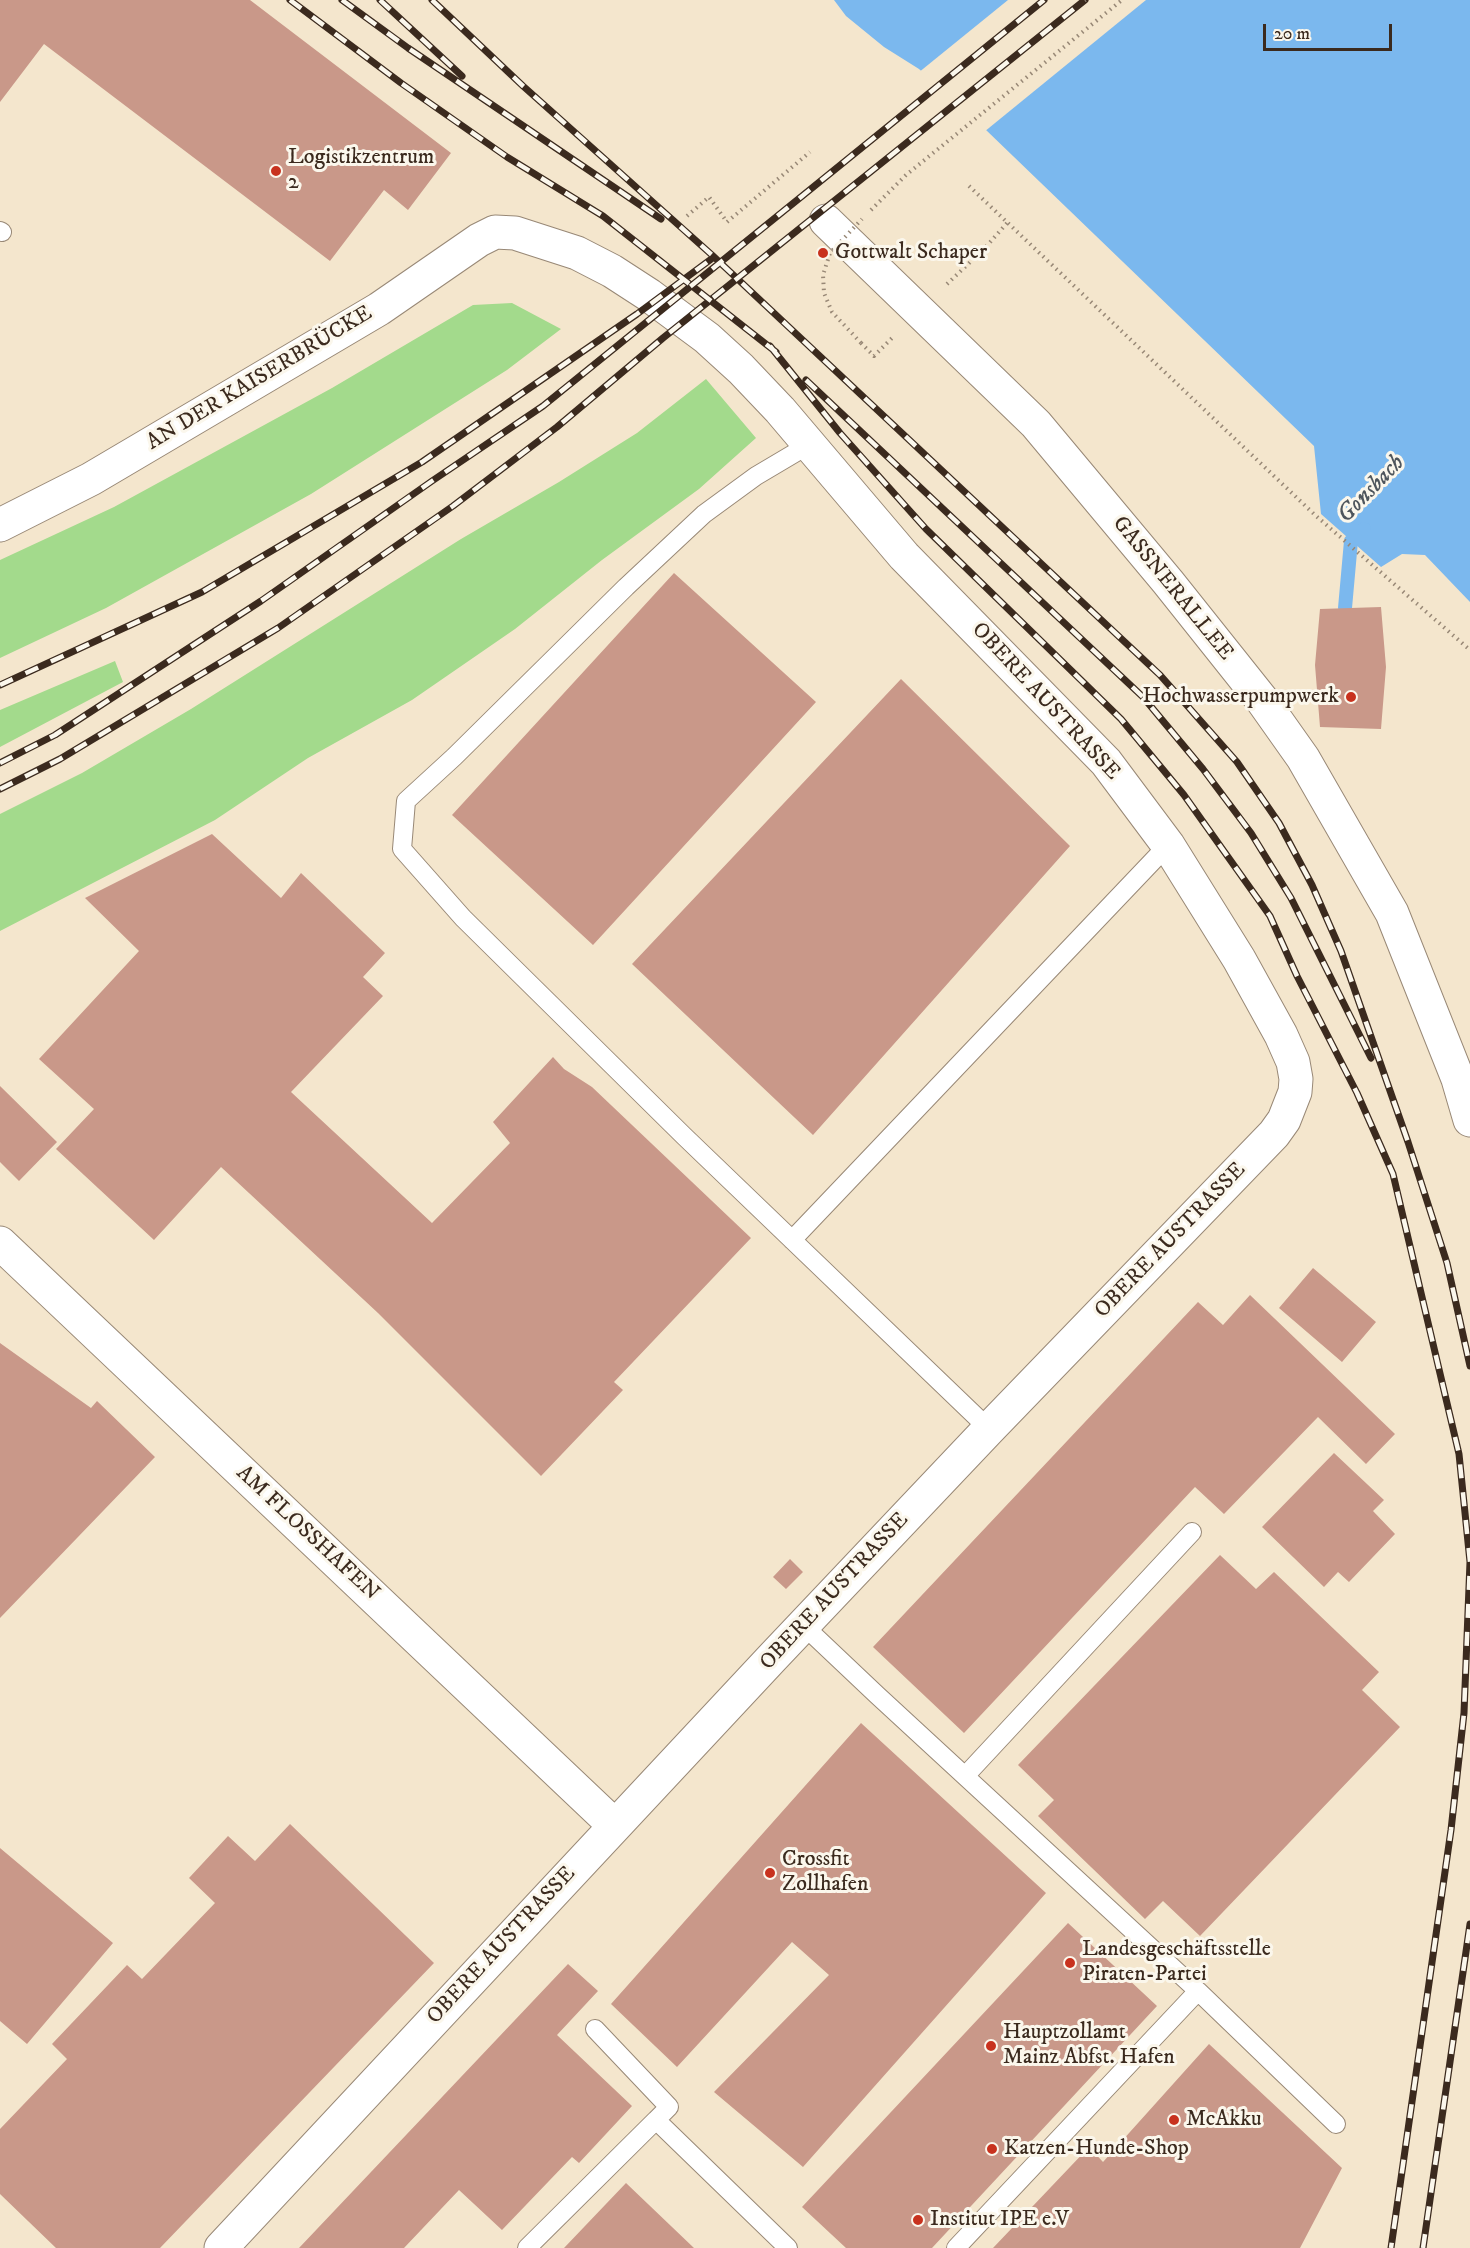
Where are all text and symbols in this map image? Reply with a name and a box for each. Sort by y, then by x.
scale bar [1266,12,1395,50]
text: 20 m [1274,23,1310,45]
place label: Logistikzentrum 2 [288,145,434,196]
marker: Logistikzentrum 2 [269,164,283,178]
place label: Gottwalt Schaper [835,240,987,266]
marker: Gottwalt Schaper [816,246,830,260]
street label: AN DER KAISERBRÜCKE [142,301,378,457]
water label: Gonsbach [1332,450,1412,530]
street label: GASSNERALLEE [1106,512,1238,666]
street label: OBERE AUSTRASSE [965,618,1125,786]
place label: Hochwasserpumpwerk [1143,684,1339,710]
marker: Hochwasserpumpwerk [1344,690,1358,704]
street label: OBERE AUSTRASSE [1090,1158,1252,1324]
street label: AM FLOSSHAFEN [230,1461,384,1607]
street label: OBERE AUSTRASSE [755,1508,915,1676]
place label: Crossfit Zollhafen [782,1847,868,1898]
street label: OBERE AUSTRASSE [422,1862,582,2030]
marker: Crossfit Zollhafen [763,1866,777,1880]
place label: Landesgeschäftsstelle Piraten-Partei [1082,1937,1271,1988]
marker: Landesgeschäftsstelle Piraten-Partei [1063,1956,1077,1970]
place label: Hauptzollamt Mainz Abfst. Hafen [1003,2020,1175,2072]
marker: Hauptzollamt Mainz Abfst. Hafen [984,2039,998,2053]
place label: McAkku [1186,2107,1262,2133]
marker: McAkku [1167,2113,1181,2127]
place label: Katzen-Hunde-Shop [1004,2136,1189,2162]
marker: Katzen-Hunde-Shop [985,2142,999,2156]
place label: Institut IPE e.V [930,2207,1069,2233]
marker: Institut IPE e.V [911,2213,925,2227]

